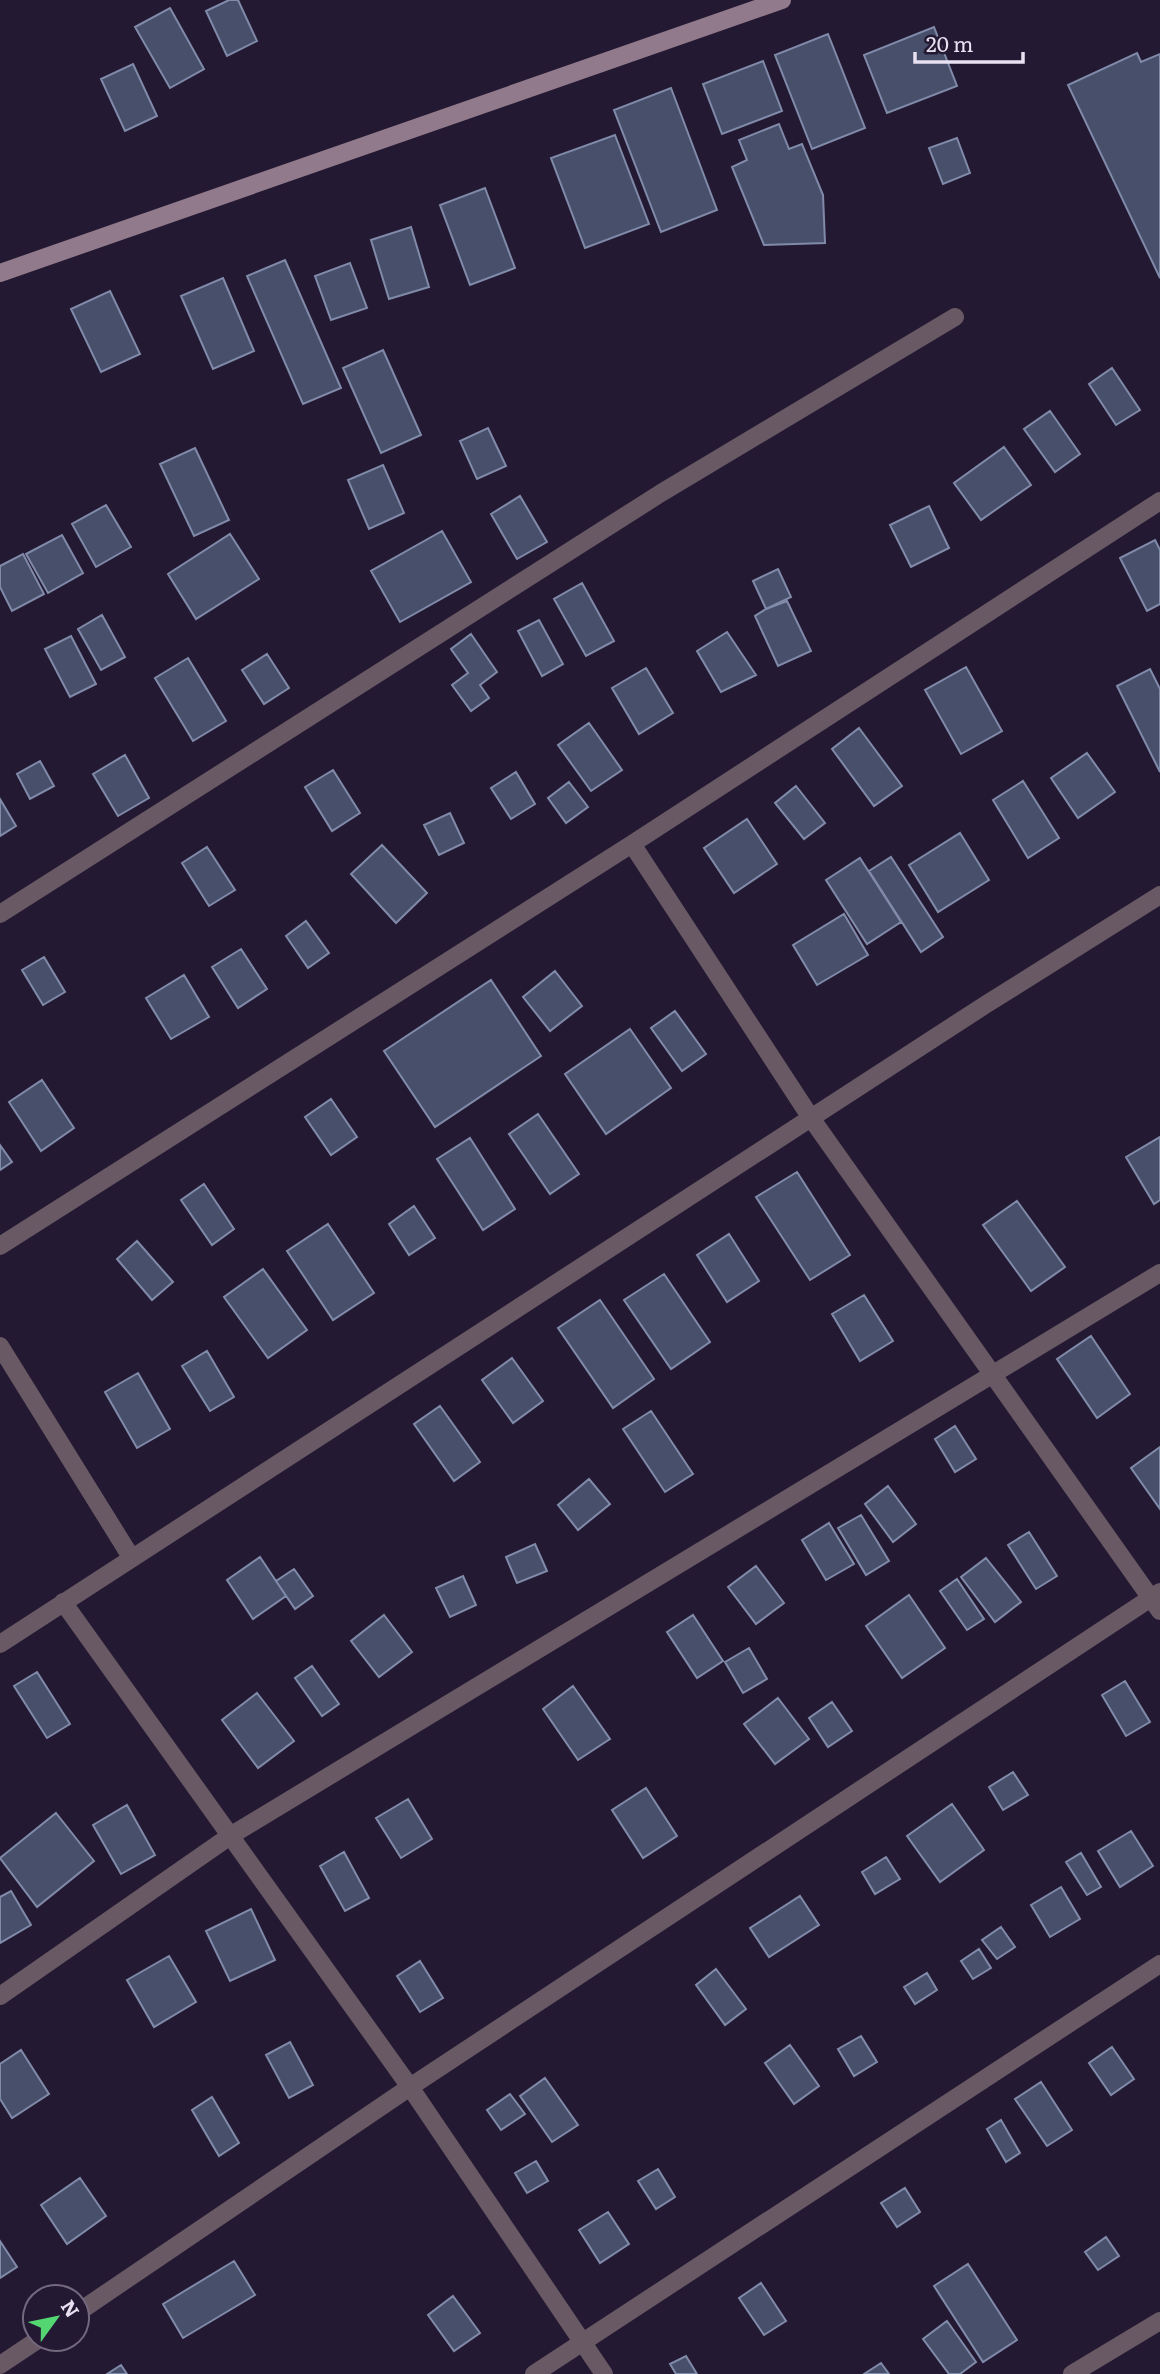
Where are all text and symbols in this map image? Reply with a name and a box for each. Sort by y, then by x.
scale bar [915,21,1024,65]
text: 20 m [926,27,973,58]
north arrow [21,2283,91,2353]
text: N [55,2294,87,2323]

